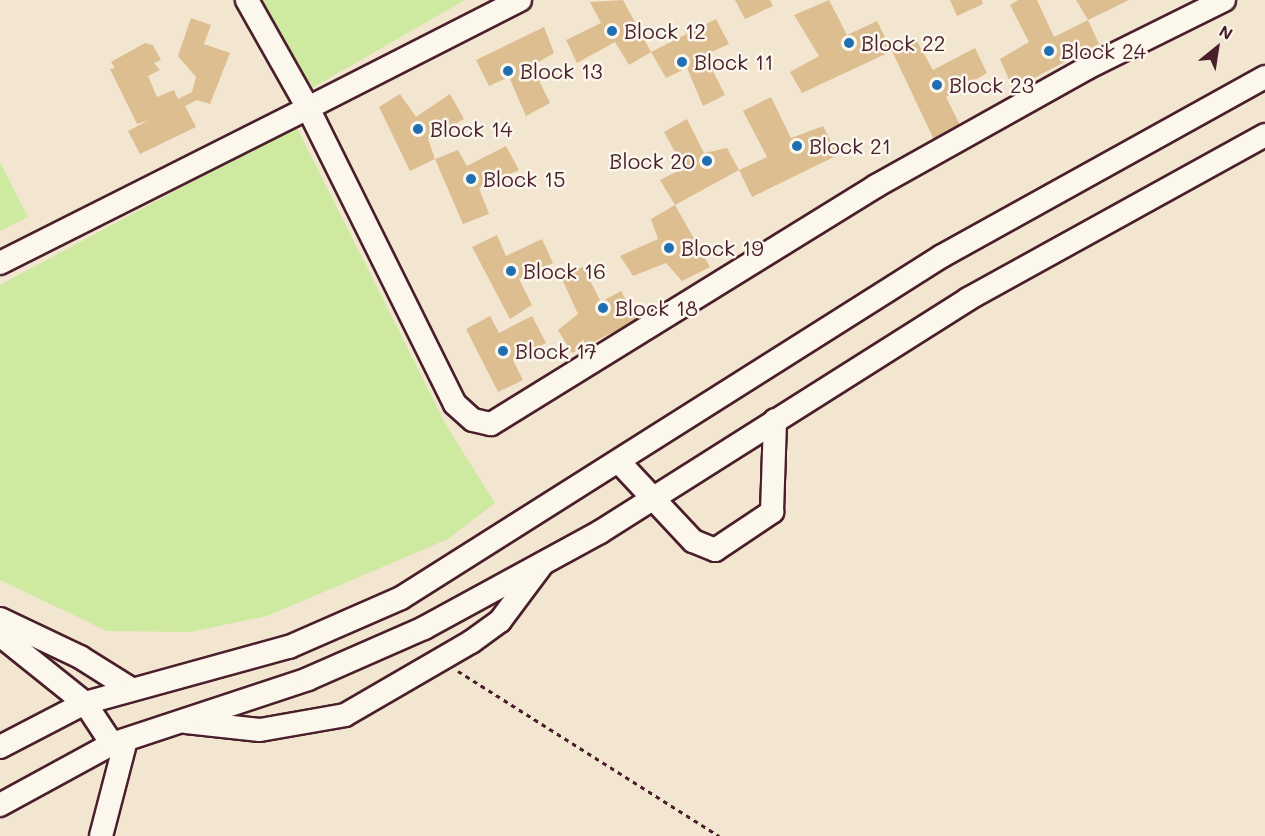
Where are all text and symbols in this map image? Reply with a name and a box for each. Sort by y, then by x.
place label: Block 12 [624,18,706,44]
north arrow [1187,18,1247,78]
text: N [1216,20,1237,44]
marker: Block 12 [605,24,619,38]
place label: Block 22 [861,30,945,56]
marker: Block 22 [842,36,856,50]
place label: Block 24 [1061,38,1146,64]
marker: Block 24 [1042,44,1056,58]
place label: Block 11 [694,49,774,75]
marker: Block 11 [675,55,689,69]
place label: Block 13 [520,58,603,84]
marker: Block 13 [501,64,515,78]
place label: Block 23 [949,72,1034,98]
marker: Block 23 [930,78,944,92]
place label: Block 14 [430,116,513,142]
marker: Block 14 [411,122,425,136]
place label: Block 21 [809,133,891,159]
marker: Block 21 [790,139,804,153]
place label: Block 20 [609,148,695,174]
marker: Block 20 [700,154,714,168]
place label: Block 15 [483,166,566,192]
marker: Block 15 [464,172,478,186]
place label: Block 19 [681,235,764,261]
marker: Block 19 [662,241,676,255]
place label: Block 16 [523,258,606,284]
marker: Block 16 [504,264,518,278]
place label: Block 18 [615,295,698,321]
marker: Block 18 [596,301,610,315]
place label: Block 17 [515,338,597,364]
marker: Block 17 [496,344,510,358]

